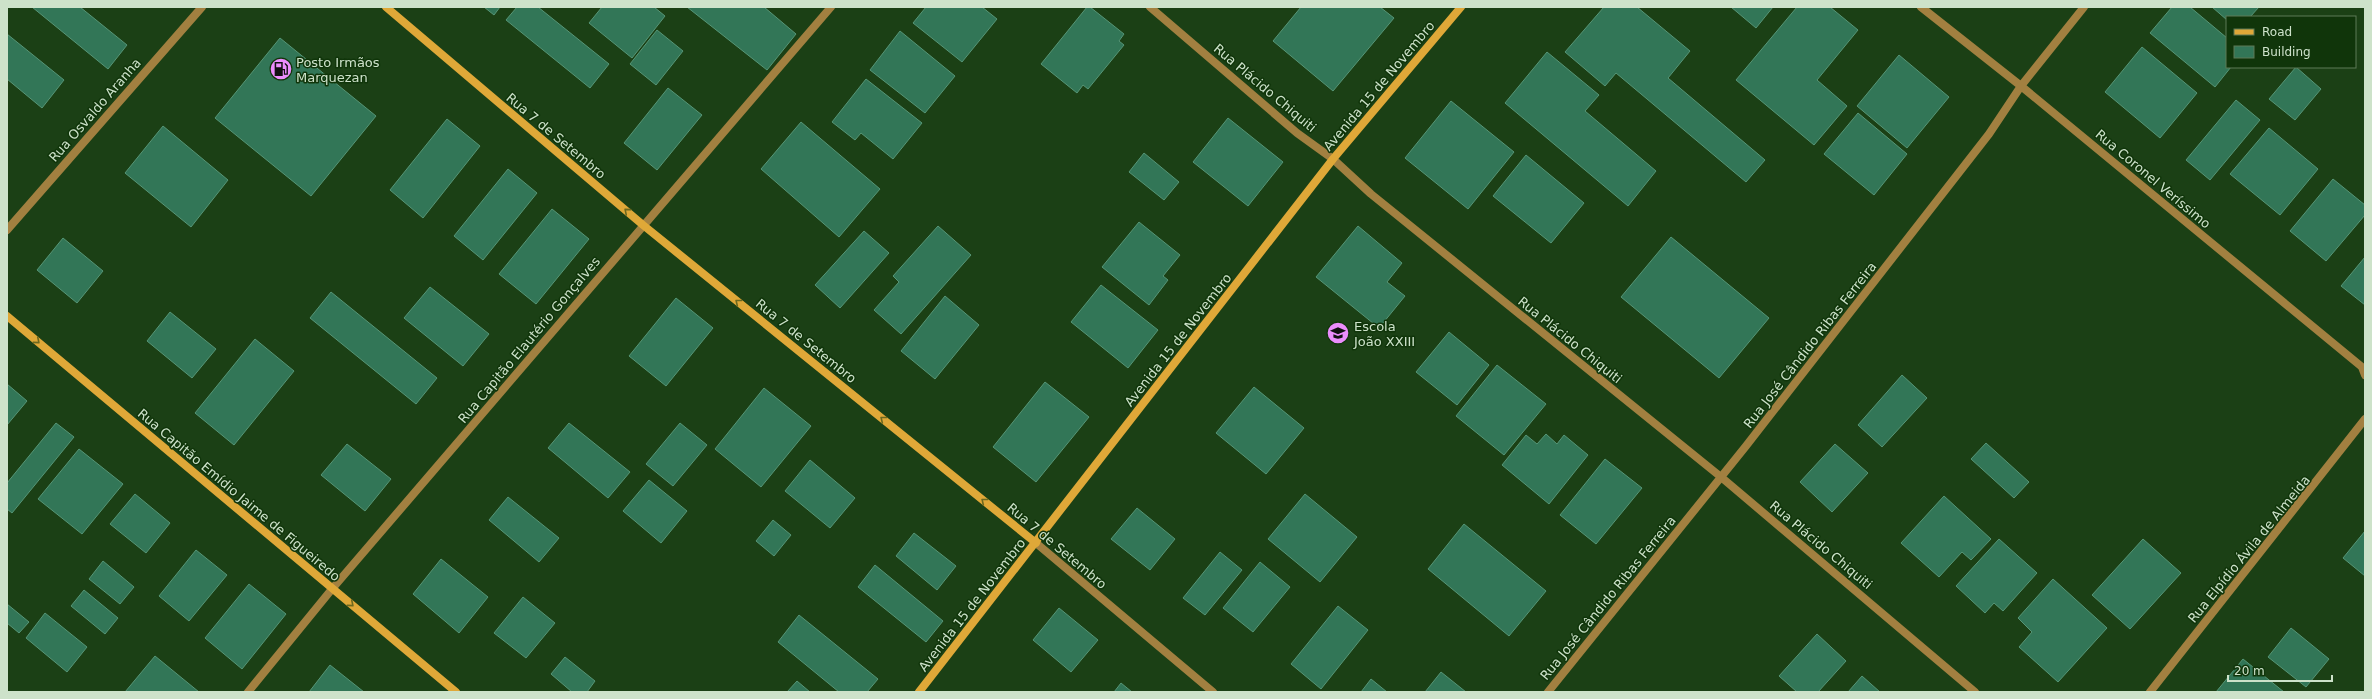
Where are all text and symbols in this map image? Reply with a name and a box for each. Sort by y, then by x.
legend [2226,16,2356,68]
street label: Avenida 15 de Novembro [1320,18,1438,154]
text: Road [2262,25,2292,39]
street label: Rua Plácido Chiquiti [1211,41,1319,135]
text: Building [2262,45,2311,59]
street label: Rua Osvaldo Aranha [46,55,144,165]
place label: Posto Irmãos Marquezan [296,55,380,85]
fuel station icon: Posto Irmãos Marquezan [268,56,294,82]
street label: Rua 7 de Setembro [503,90,609,182]
street label: Rua Coronel Veríssimo [2092,127,2214,232]
one-way arrow [624,209,631,216]
street label: Rua Capitão Elautério Gonçalves [455,254,603,426]
street label: Rua José Cândido Ribas Ferreira [1740,259,1880,431]
street label: Avenida 15 de Novembro [1121,271,1235,409]
street label: Rua Plácido Chiquiti [1515,294,1625,386]
street label: Rua 7 de Setembro [753,296,859,386]
one-way arrow [736,300,743,307]
place label: Escola João XXIII [1353,319,1415,349]
school or university icon: Escola João XXIII [1325,320,1351,346]
one-way arrow [32,336,39,343]
street label: Rua Capitão Emídio Jaime de Figueiredo [135,406,343,584]
one-way arrow [880,417,887,424]
street label: Rua Elpídio Ávila de Almeida [2185,472,2313,626]
street label: Rua Plácido Chiquiti [1767,498,1875,592]
one-way arrow [981,499,988,506]
street label: Rua 7 de Setembro [1004,500,1110,592]
street label: Rua José Cândido Ribas Ferreira [1537,513,1679,683]
street label: Avenida 15 de Novembro [915,536,1029,674]
one-way arrow [346,600,353,607]
scale bar [2228,657,2332,683]
text: 20 m [2234,664,2265,678]

